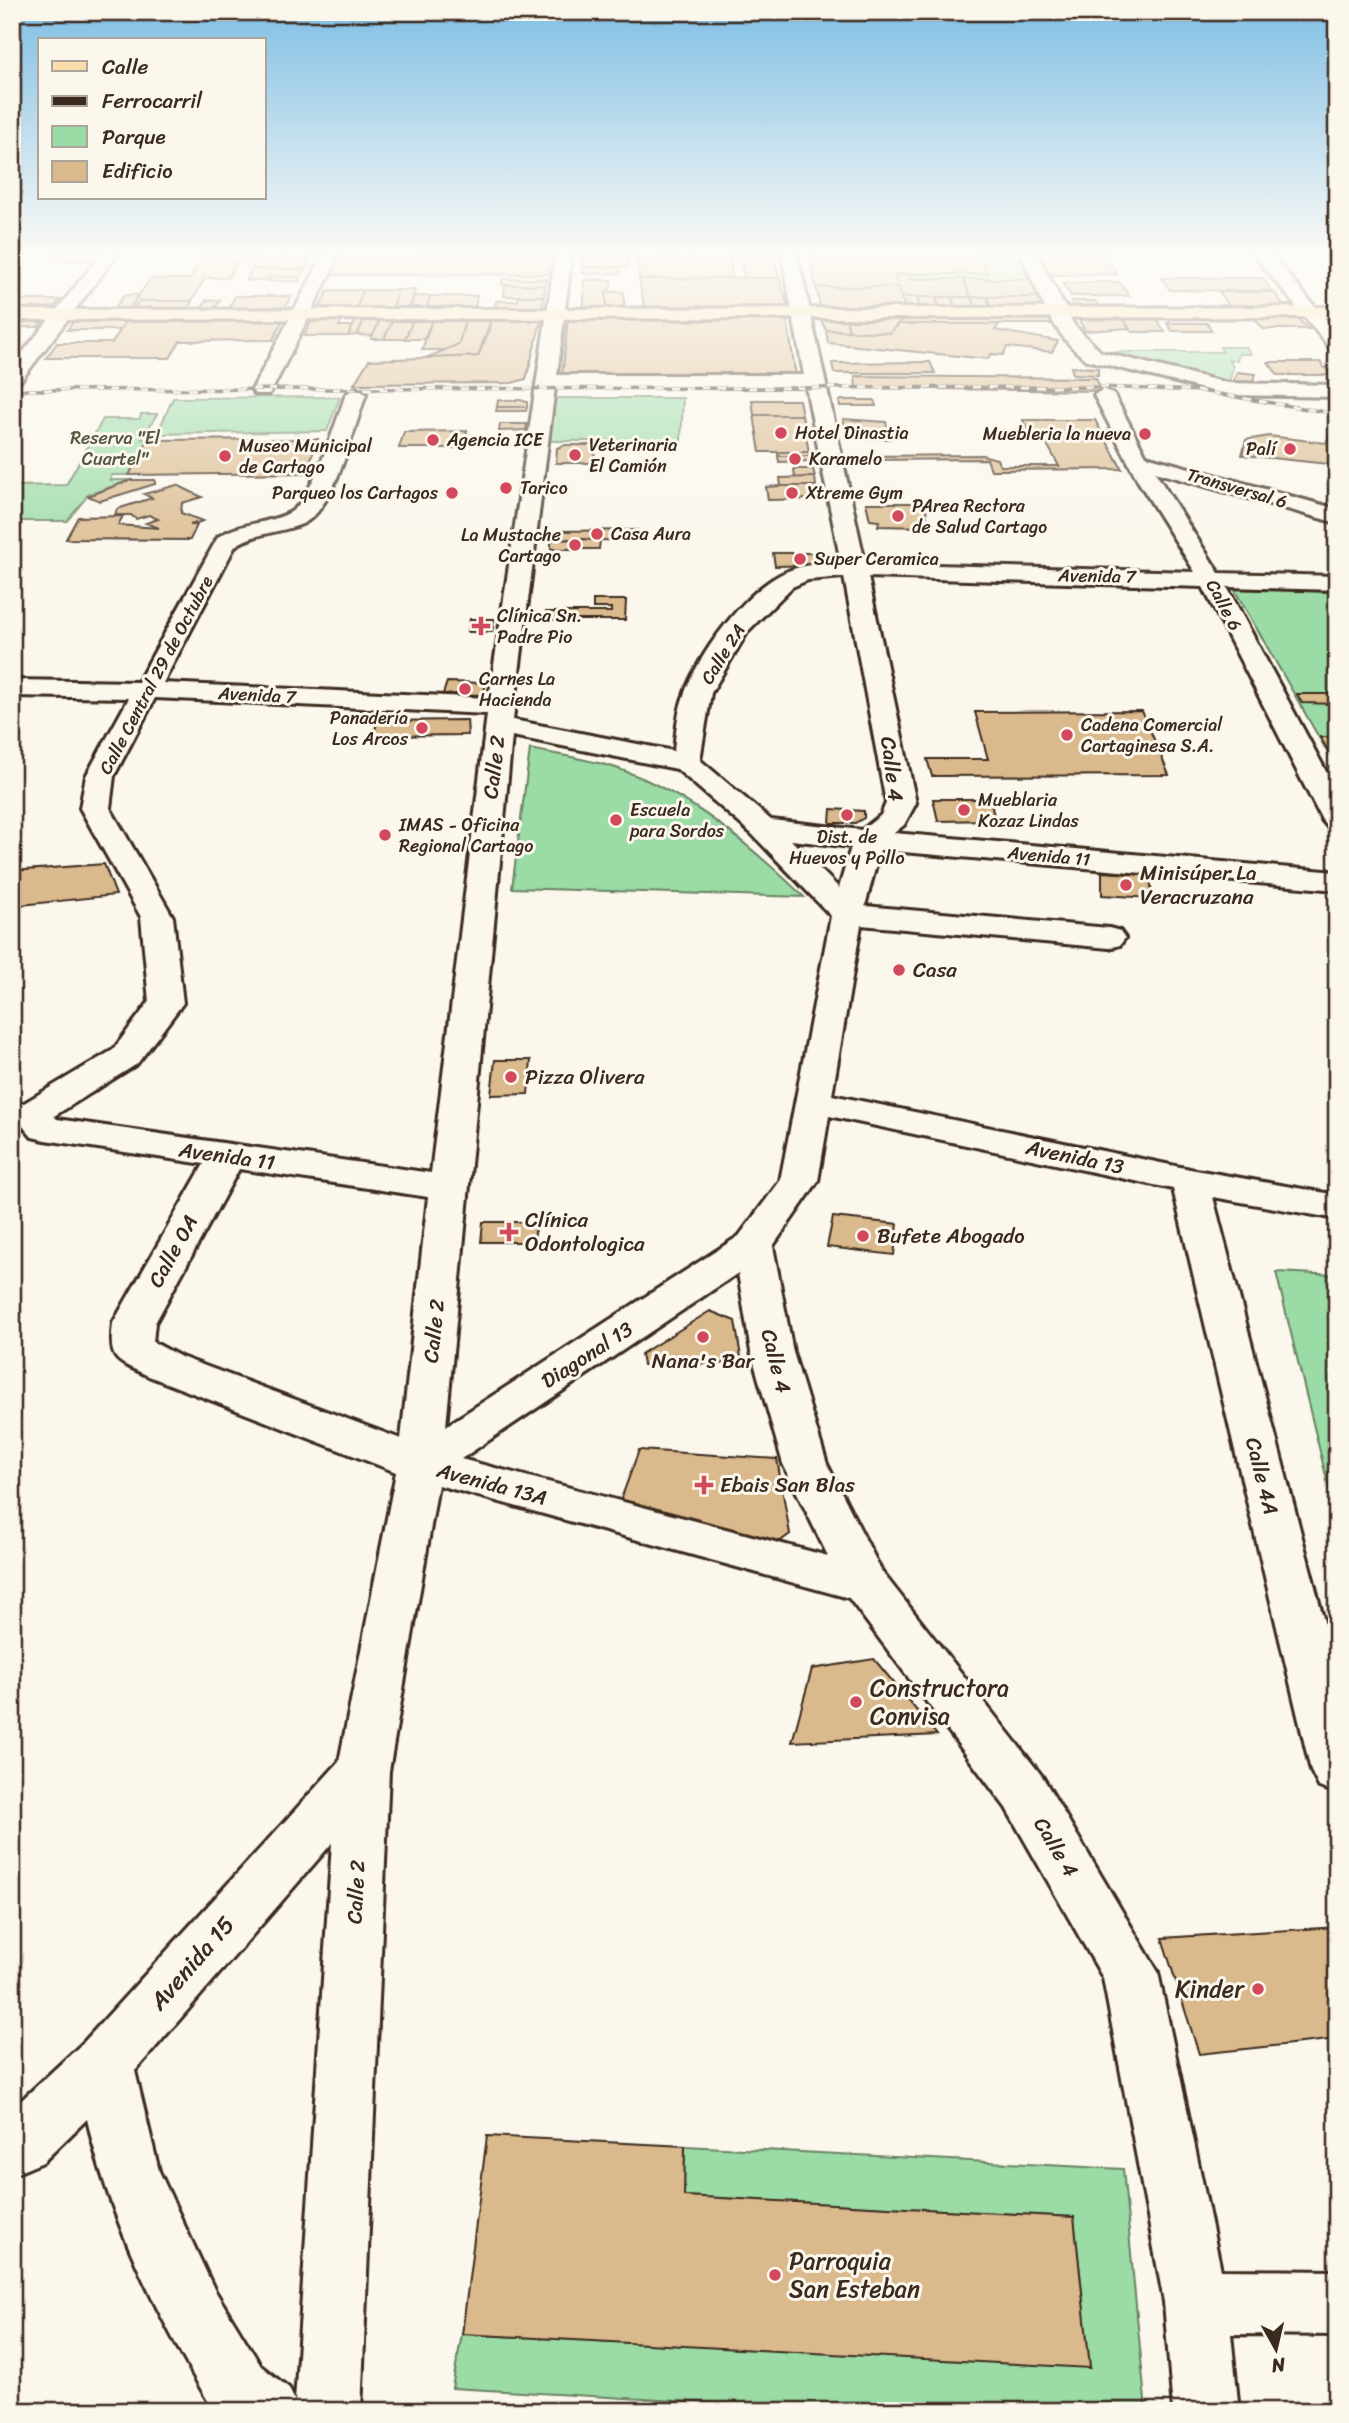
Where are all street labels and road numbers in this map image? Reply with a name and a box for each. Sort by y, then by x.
street label: Transversal 6 [1183,458,1291,518]
street label: Avenida 7 [1057,559,1138,593]
street label: Calle Central 29 de Octubre [90,570,222,780]
street label: Calle 6 [1197,573,1251,637]
street label: Calle 2A [692,617,754,691]
street label: Avenida 7 [216,677,298,713]
street label: Calle 2 [471,733,517,801]
street label: Calle 4 [869,734,915,804]
street label: Avenida 11 [1005,836,1092,876]
street label: Avenida 13 [1022,1128,1128,1186]
street label: Avenida 11 [176,1130,277,1182]
street label: Calle 0A [137,1207,209,1295]
street label: Calle 2 [412,1297,456,1365]
street label: Diagonal 13 [533,1311,641,1399]
street label: Calle 4 [750,1325,802,1397]
street label: Calle 4A [1234,1433,1290,1519]
street label: Avenida 13A [432,1451,551,1517]
street label: Calle 4 [1023,1809,1089,1885]
street label: Calle 2 [335,1859,377,1925]
street label: Avenida 15 [138,1906,245,2021]

